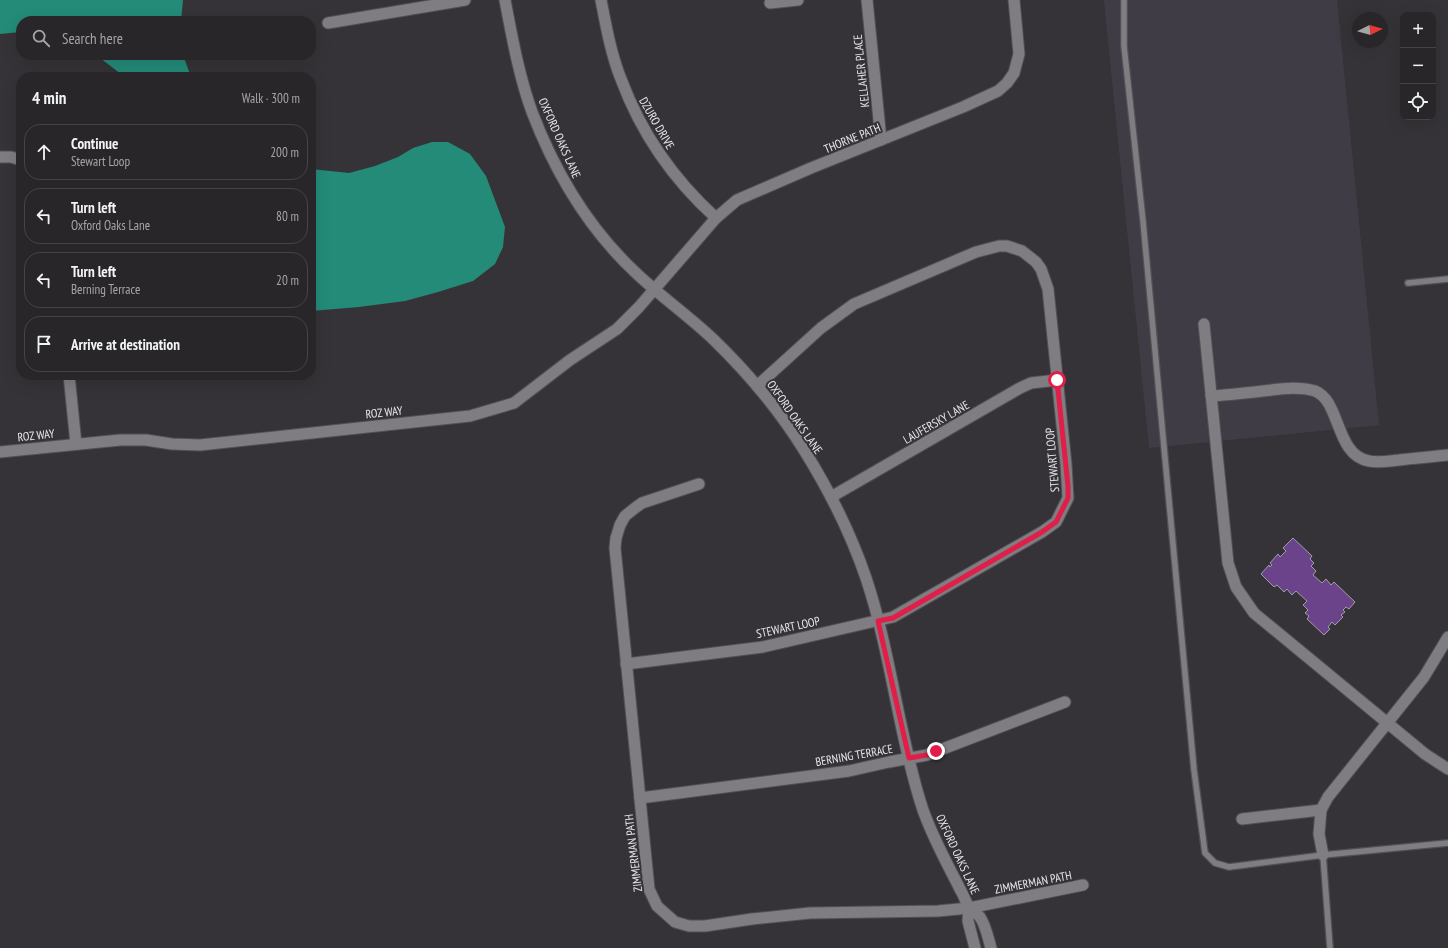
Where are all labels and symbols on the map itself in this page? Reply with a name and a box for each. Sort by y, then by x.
north arrow [1352,12,1388,48]
street label: KELLAHER PLACE [850,34,872,108]
street label: DZURO DRIVE [636,94,678,152]
street label: OXFORD OAKS LANE [536,95,584,181]
street label: THORNE PATH [821,120,883,156]
route start [1048,371,1066,389]
street label: OXFORD OAKS LANE [764,377,826,457]
street label: LAUFERSKY LANE [900,397,972,447]
street label: ROZ WAY [365,403,404,421]
street label: ROZ WAY [17,426,56,444]
street label: STEWART LOOP [1042,427,1062,493]
street label: STEWART LOOP [755,613,822,641]
street label: BERNING TERRACE [814,741,894,769]
route end [927,742,945,760]
street label: OXFORD OAKS LANE [933,812,983,896]
street label: ZIMMERMAN PATH [621,813,645,893]
street label: ZIMMERMAN PATH [993,867,1073,897]

